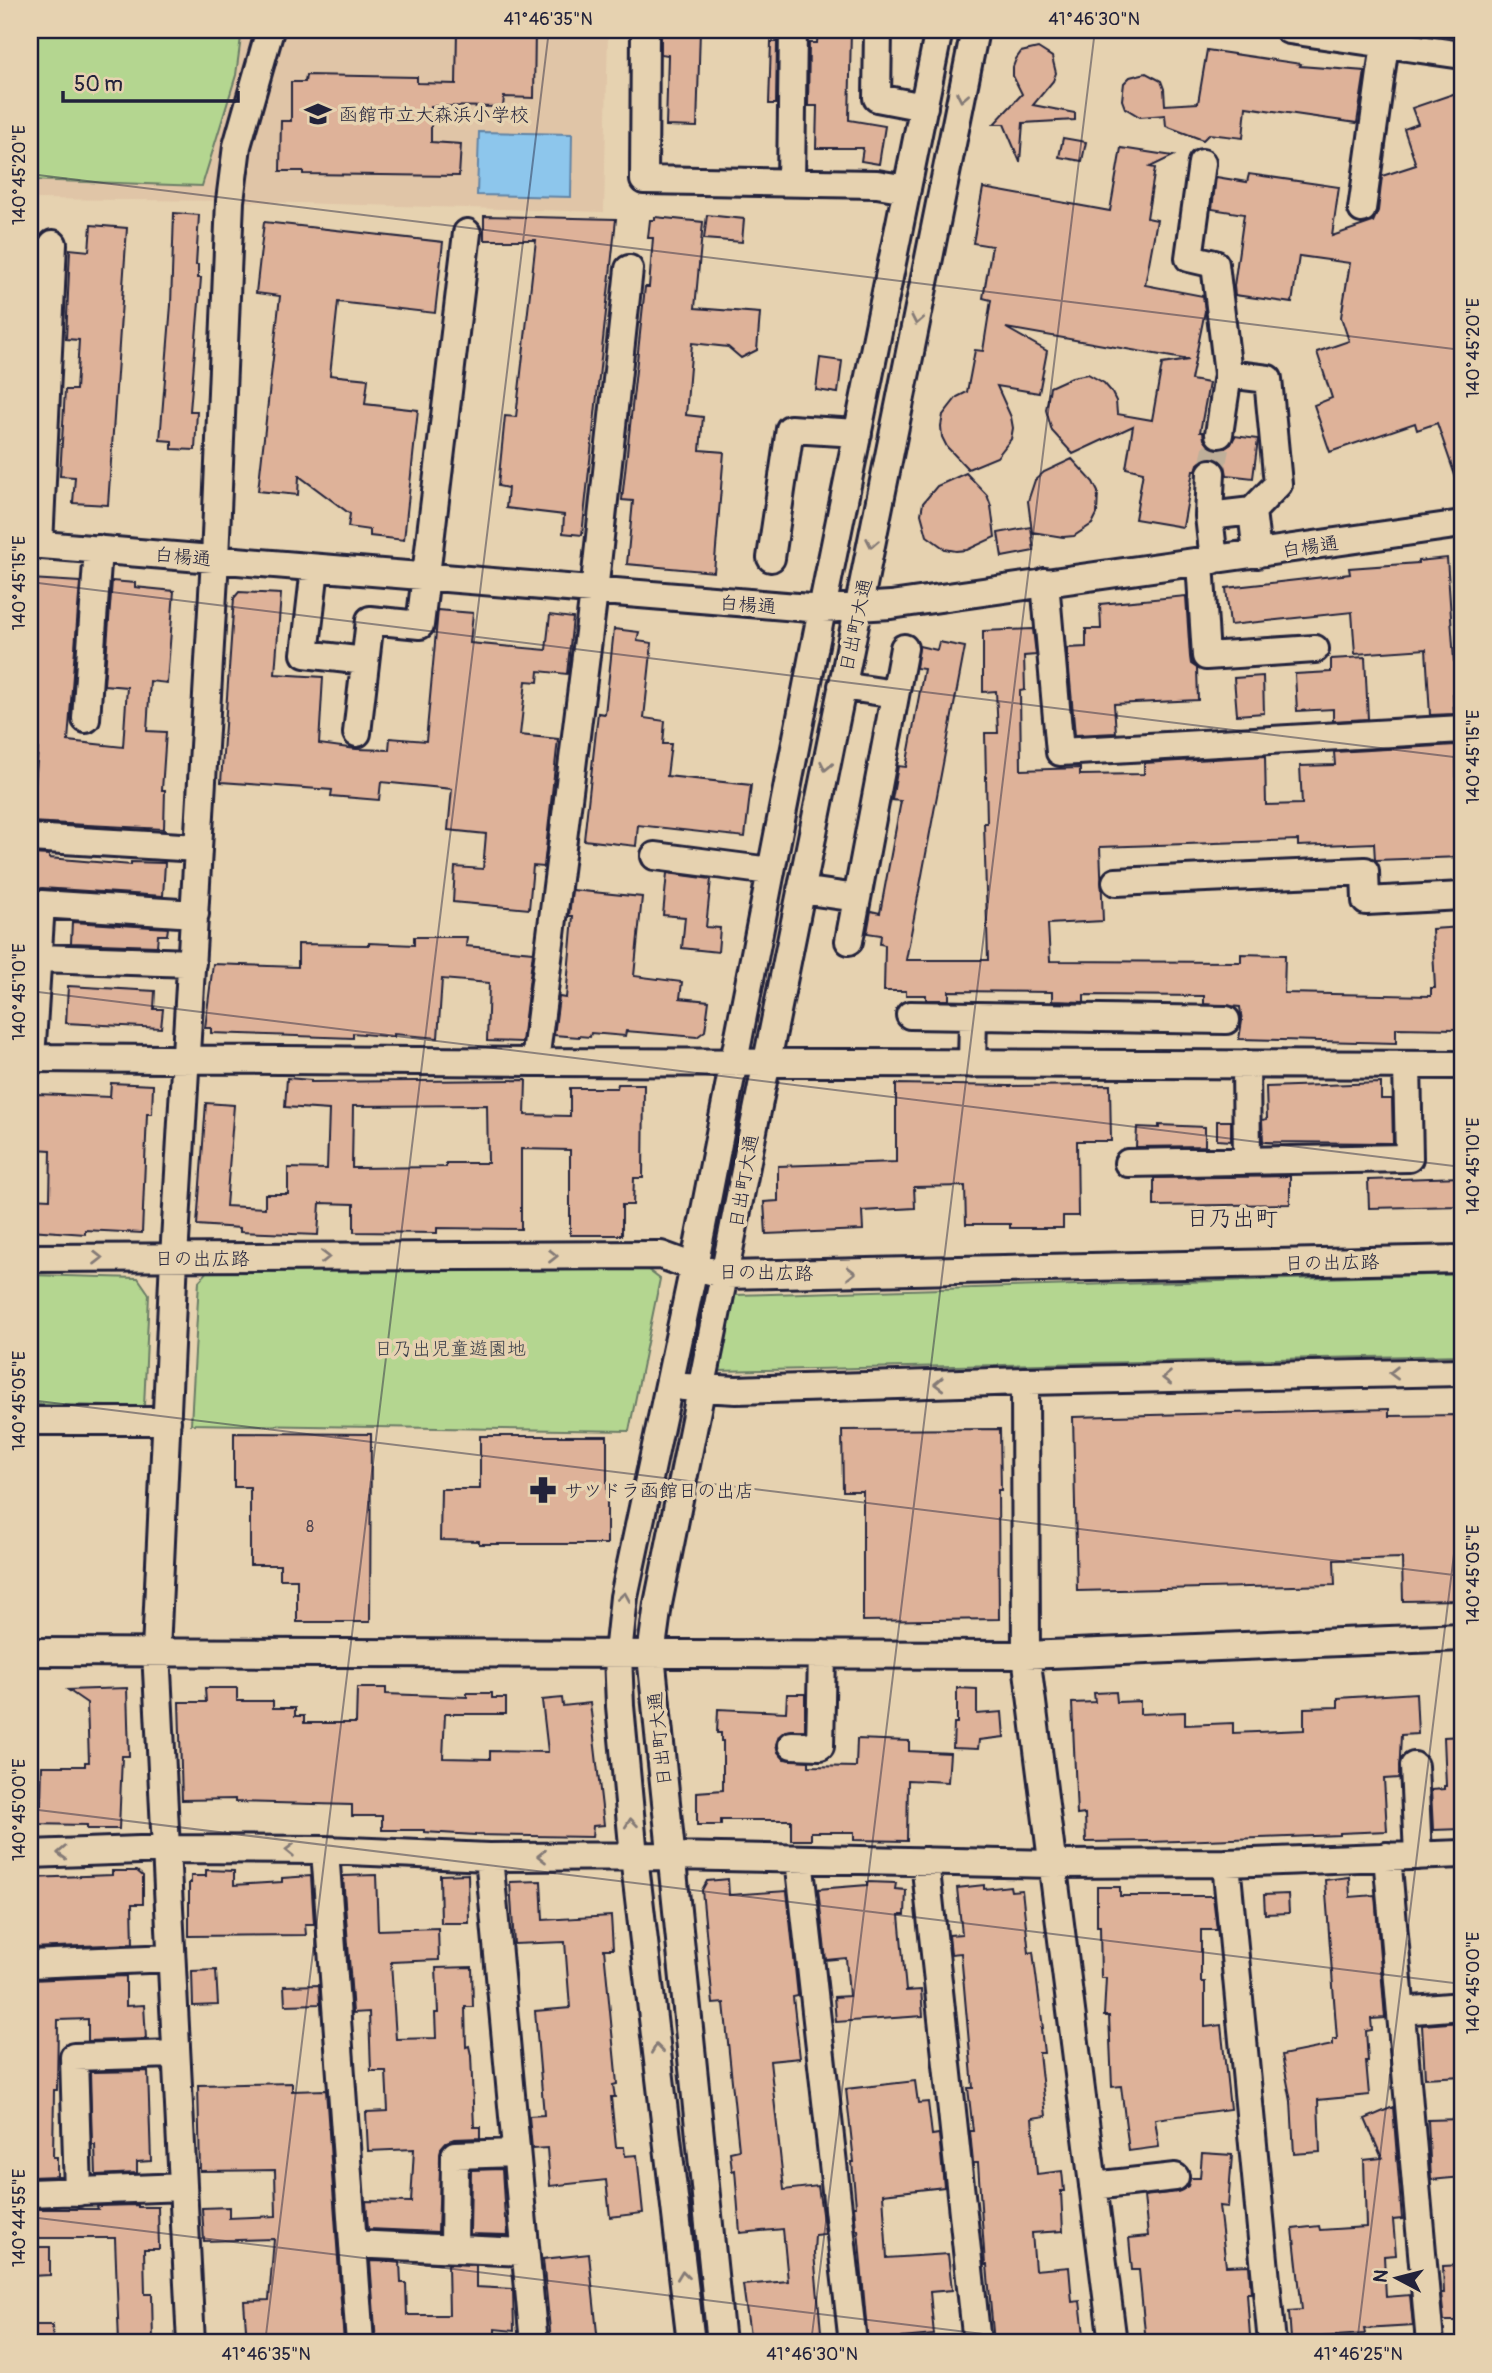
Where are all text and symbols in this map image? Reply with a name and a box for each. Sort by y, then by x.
text: 41°46'35"N [503,8,593,31]
text: 41°46'30"N [1048,8,1140,31]
scale bar [63,60,238,104]
text: 50 m [74,71,123,98]
one-way arrow [955,91,970,103]
school or university icon: 函館市立大森浜小学校 [303,99,333,129]
place label: 函館市立大森浜小学校 [339,103,529,127]
text: 140°45'20"E [8,125,31,225]
text: 140°45'20"E [1462,298,1485,398]
one-way arrow [910,314,925,326]
street label: 白楊通 [1280,531,1340,563]
text: 140°45'15"E [8,536,31,630]
one-way arrow [865,537,880,549]
street label: 白楊通 [153,543,212,571]
street label: 日出町大通 [834,576,878,674]
street label: 白楊通 [719,591,777,619]
text: 140°45'15"E [1462,710,1485,804]
one-way arrow [819,760,834,772]
text: 140°45'10"E [8,943,31,1041]
text: 140°45'10"E [1462,1117,1485,1215]
street label: 日出町大通 [724,1132,764,1230]
district label: 日乃出町 [1186,1204,1278,1233]
street label: 日の出広路 [154,1247,250,1271]
one-way arrow [548,1248,559,1264]
one-way arrow [321,1249,331,1265]
one-way arrow [93,1250,104,1266]
street label: 日の出広路 [1284,1250,1380,1276]
street label: 日の出広路 [718,1260,814,1286]
one-way arrow [846,1265,857,1280]
park label: 日乃出児童遊園地 [374,1337,526,1361]
text: 140°45'05"E [8,1351,31,1451]
one-way arrow [1388,1366,1399,1381]
one-way arrow [1161,1370,1171,1386]
one-way arrow [933,1376,944,1391]
pharmacy icon: サツドラ函館日の出店 [528,1475,558,1505]
place label: サツドラ函館日の出店 [564,1479,754,1503]
house number: 8 [306,1517,314,1537]
text: 140°45'05"E [1462,1525,1485,1625]
one-way arrow [617,1591,632,1603]
street label: 日出町大通 [643,1690,677,1787]
text: 140°45'00"E [8,1759,31,1861]
one-way arrow [624,1818,639,1829]
one-way arrow [284,1842,295,1858]
one-way arrow [57,1845,68,1860]
one-way arrow [536,1848,546,1864]
text: 140°45'00"E [1462,1932,1485,2034]
one-way arrow [649,2044,664,2055]
text: 140°44'55"E [8,2169,31,2267]
north arrow [1362,2244,1432,2314]
text: N [1368,2268,1394,2284]
one-way arrow [675,2270,690,2281]
text: 41°46'35"N [221,2343,311,2366]
text: 41°46'30"N [766,2343,858,2366]
text: 41°46'25"N [1313,2343,1403,2366]

